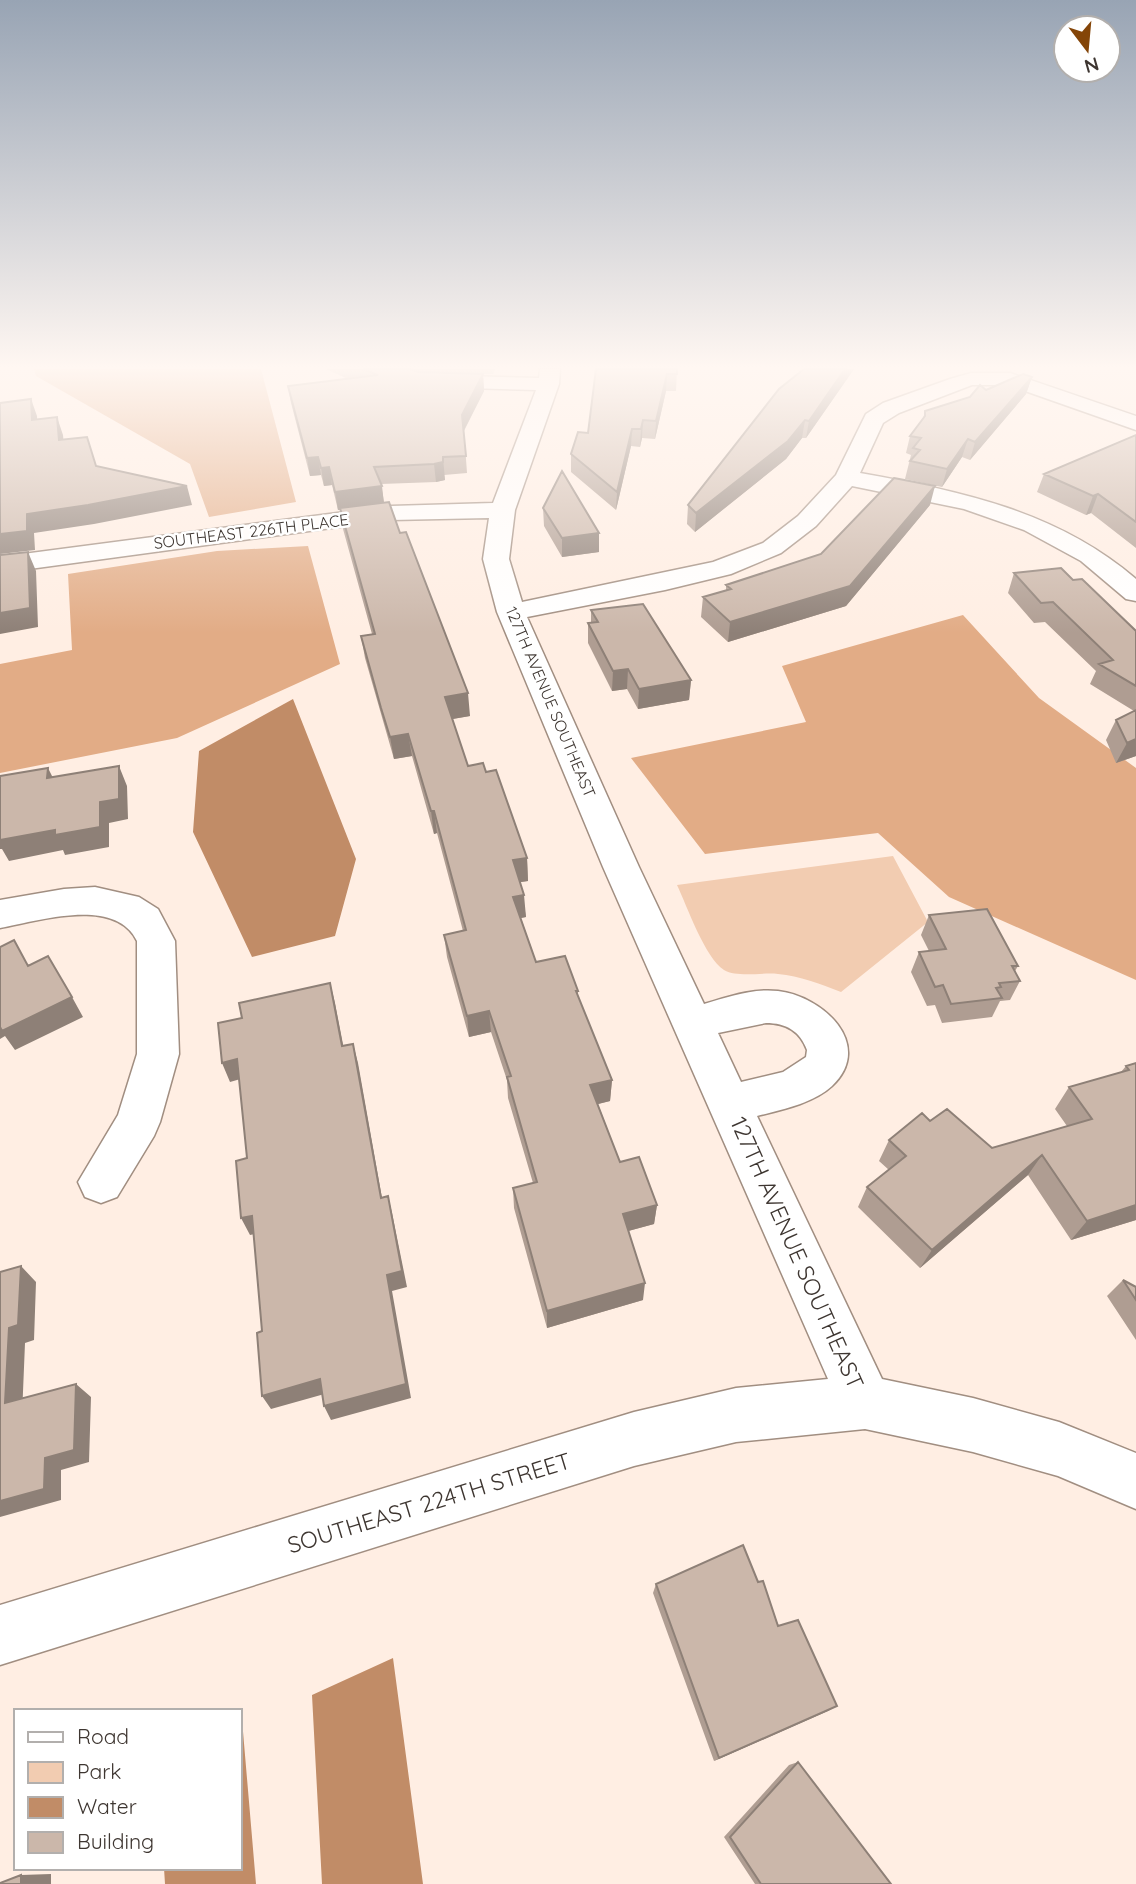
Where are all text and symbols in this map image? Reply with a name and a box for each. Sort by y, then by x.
north arrow [1052,14,1122,84]
text: N [1082,52,1102,79]
street label: SOUTHEAST 226TH PLACE [152,509,350,553]
street label: 127TH AVENUE SOUTHEAST [502,604,600,801]
street label: 127TH AVENUE SOUTHEAST [724,1112,871,1394]
street label: SOUTHEAST 224TH STREET [284,1446,574,1559]
legend [14,1709,242,1870]
text: Road [77,1723,129,1749]
text: Park [77,1758,121,1784]
text: Water [77,1793,137,1819]
text: Building [77,1828,154,1854]

